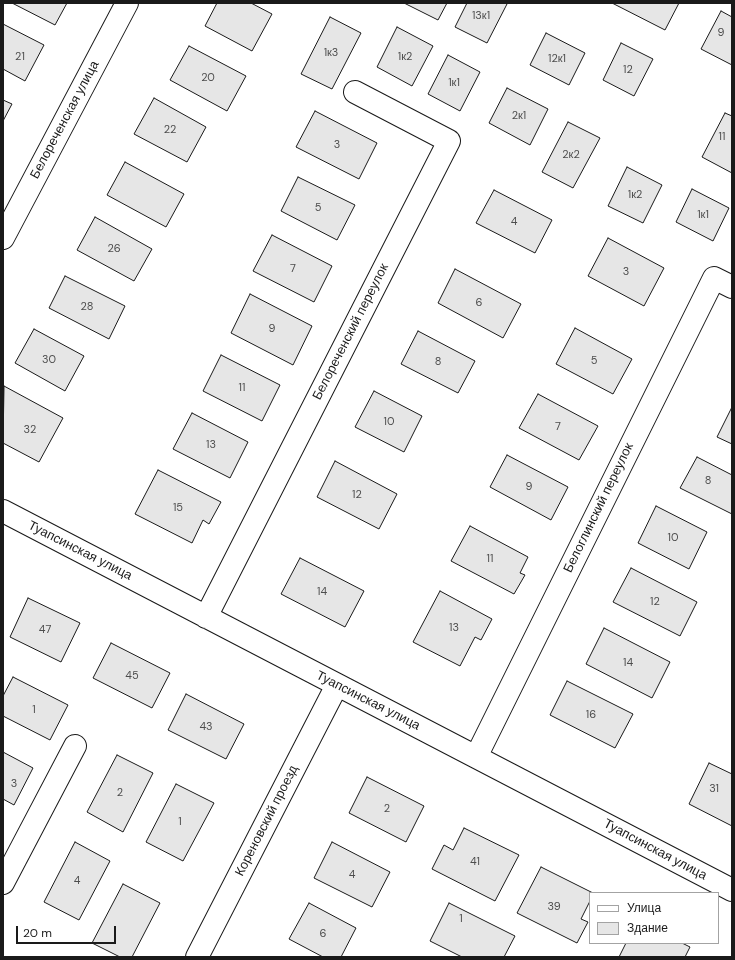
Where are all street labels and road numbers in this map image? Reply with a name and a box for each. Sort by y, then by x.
street label: Белореченская улица [27,58,103,182]
street label: Белореченский переулок [310,261,392,403]
street label: Белоглинский переулок [561,441,637,575]
street label: Туапсинская улица [25,518,135,584]
street label: Туапсинская улица [313,668,423,734]
street label: Кореновский проезд [232,763,302,879]
street label: Туапсинская улица [601,816,709,884]

